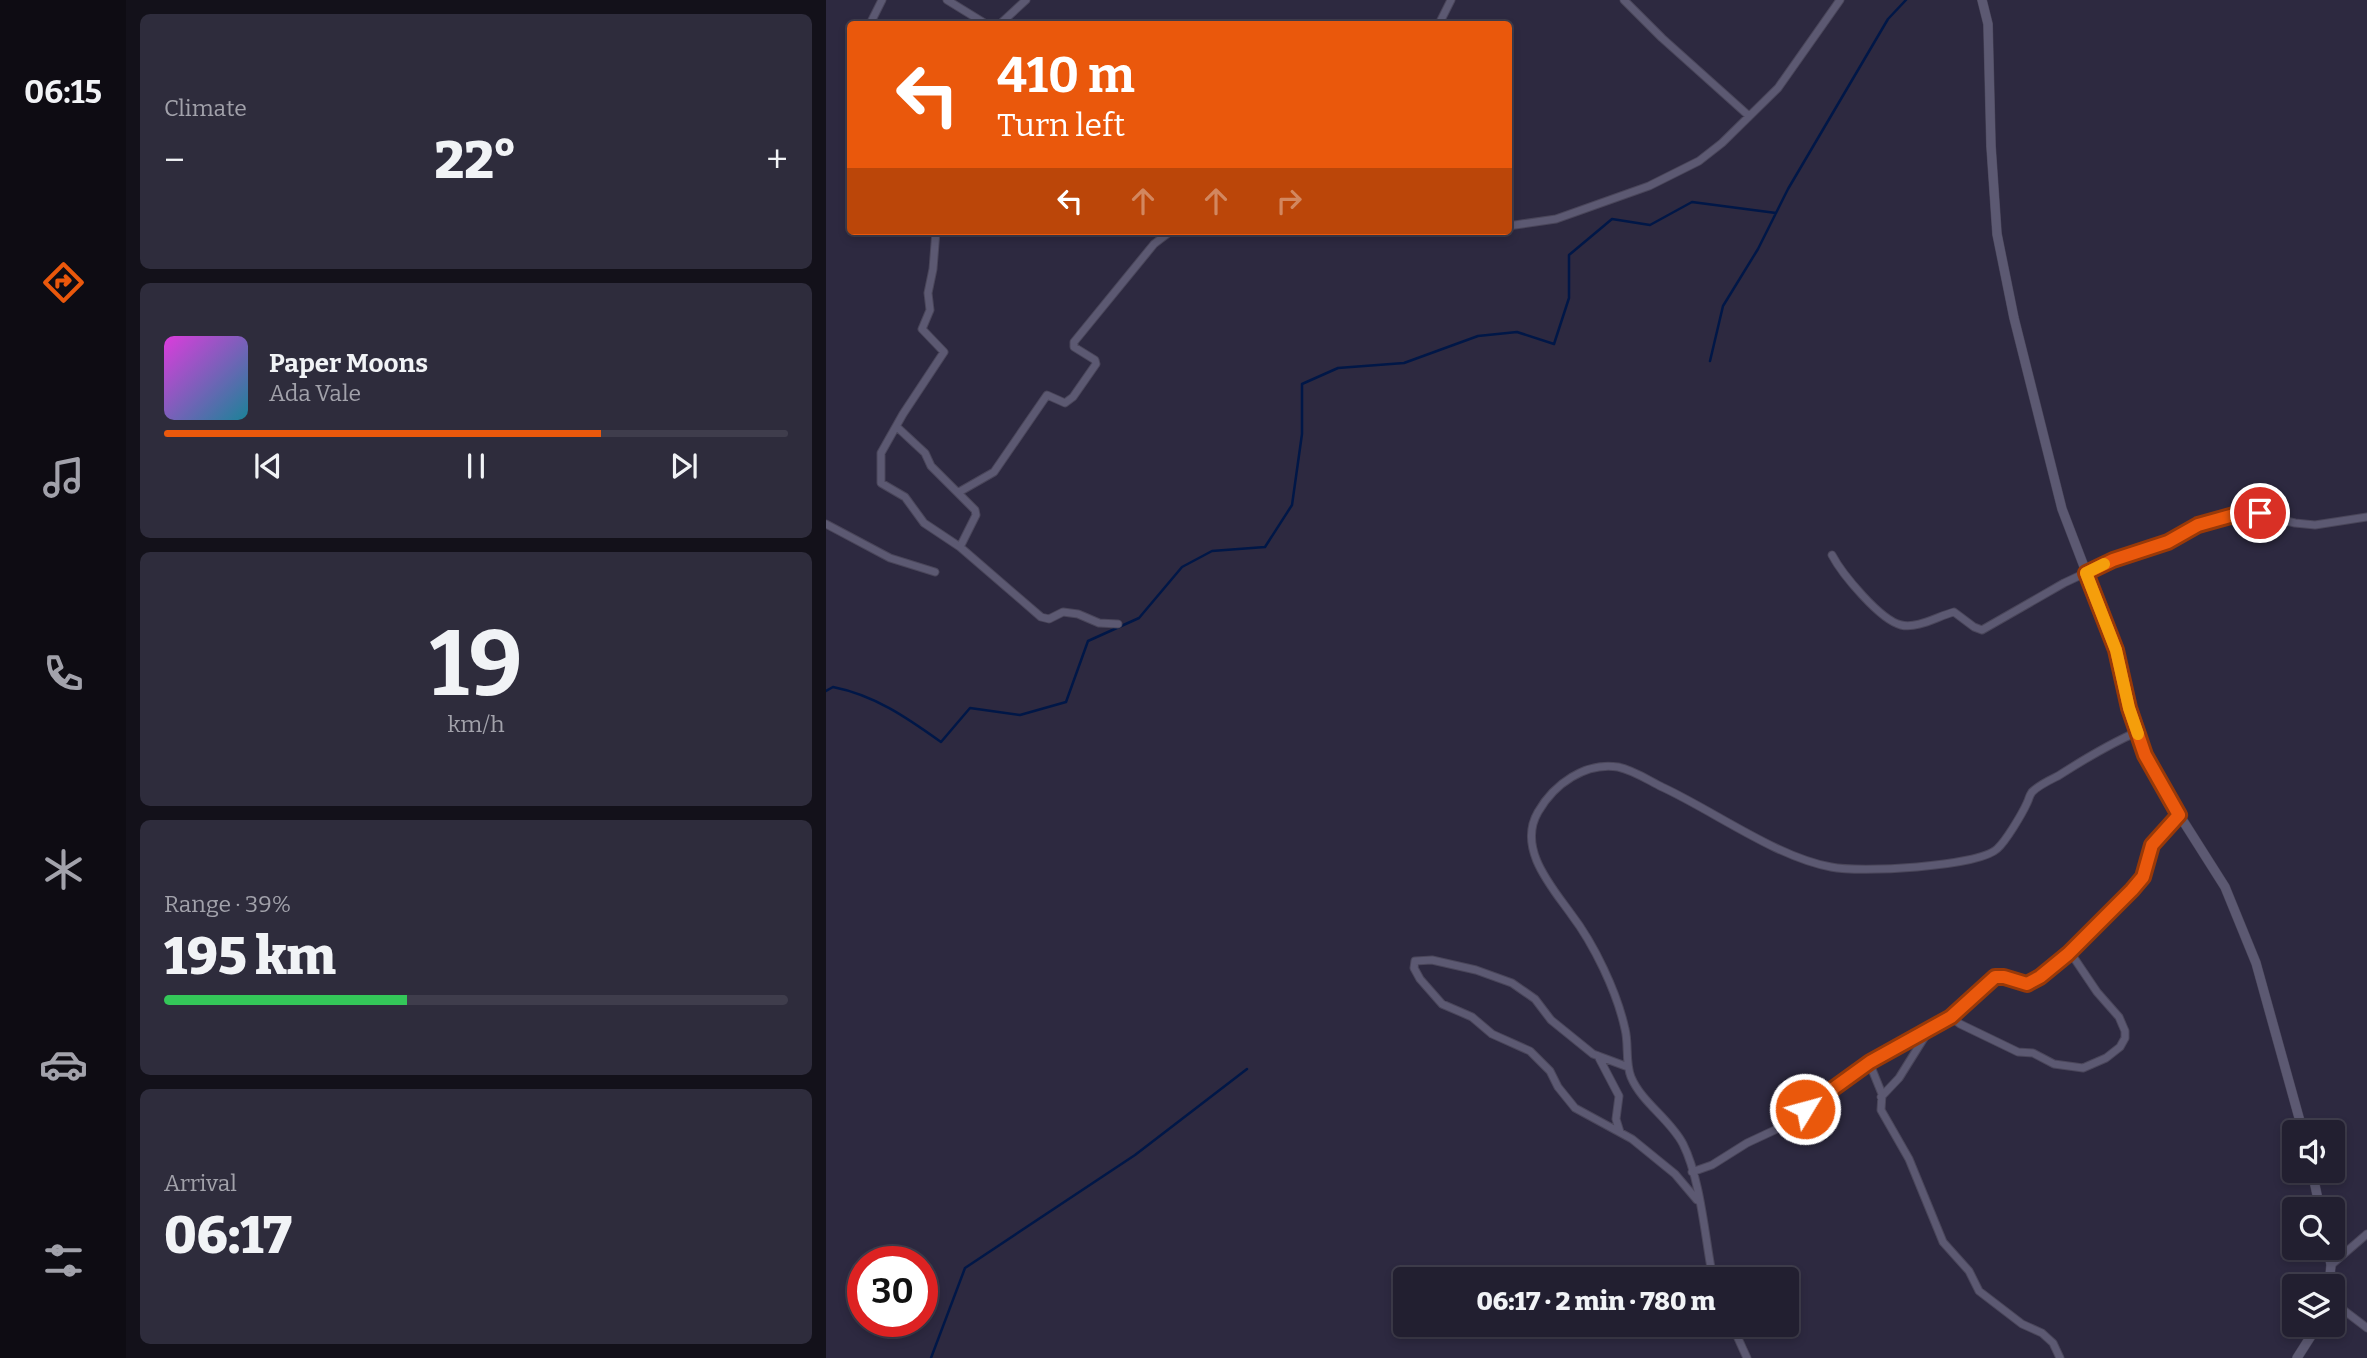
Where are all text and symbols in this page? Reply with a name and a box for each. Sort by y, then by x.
text: 410 m [997,46,1135,105]
icon: left [882,49,973,140]
text: 06:15 [24,73,102,111]
text: Climate [164,94,247,122]
text: Turn left [997,106,1125,144]
text: 22° [434,129,517,192]
text: − [164,137,185,183]
text: + [766,137,788,183]
icon: left [1051,182,1089,220]
icon: ahead [1124,182,1162,220]
icon: ahead [1197,182,1235,220]
icon: right [1270,182,1308,220]
icon: directions [39,258,88,307]
text: Paper Moons [269,348,428,379]
text: Ada Vale [269,379,361,407]
icon: previous [249,447,287,485]
icon: pause [457,447,495,485]
icon: next [665,447,703,485]
icon: music [39,453,88,502]
pin [2230,483,2290,543]
icon: arrive [2241,494,2279,532]
text: 19 [429,610,523,719]
icon: phone [39,649,88,698]
text: km/h [448,710,504,738]
icon: climate [39,845,88,894]
text: Range · 39% [164,890,291,918]
text: 195 km [164,925,336,988]
icon: car [39,1040,88,1089]
position arrow [1768,1072,1842,1146]
map controls [2282,1120,2345,1337]
button: sound [2282,1120,2345,1183]
text: Arrival [164,1169,237,1197]
button: search [2282,1197,2345,1260]
text: 06:17 [164,1204,292,1267]
icon: filters [39,1236,88,1285]
speed limit sign: 30 [847,1246,938,1337]
button: layers [2282,1274,2345,1337]
text: 06:17 · 2 min · 780 m [1476,1286,1716,1317]

